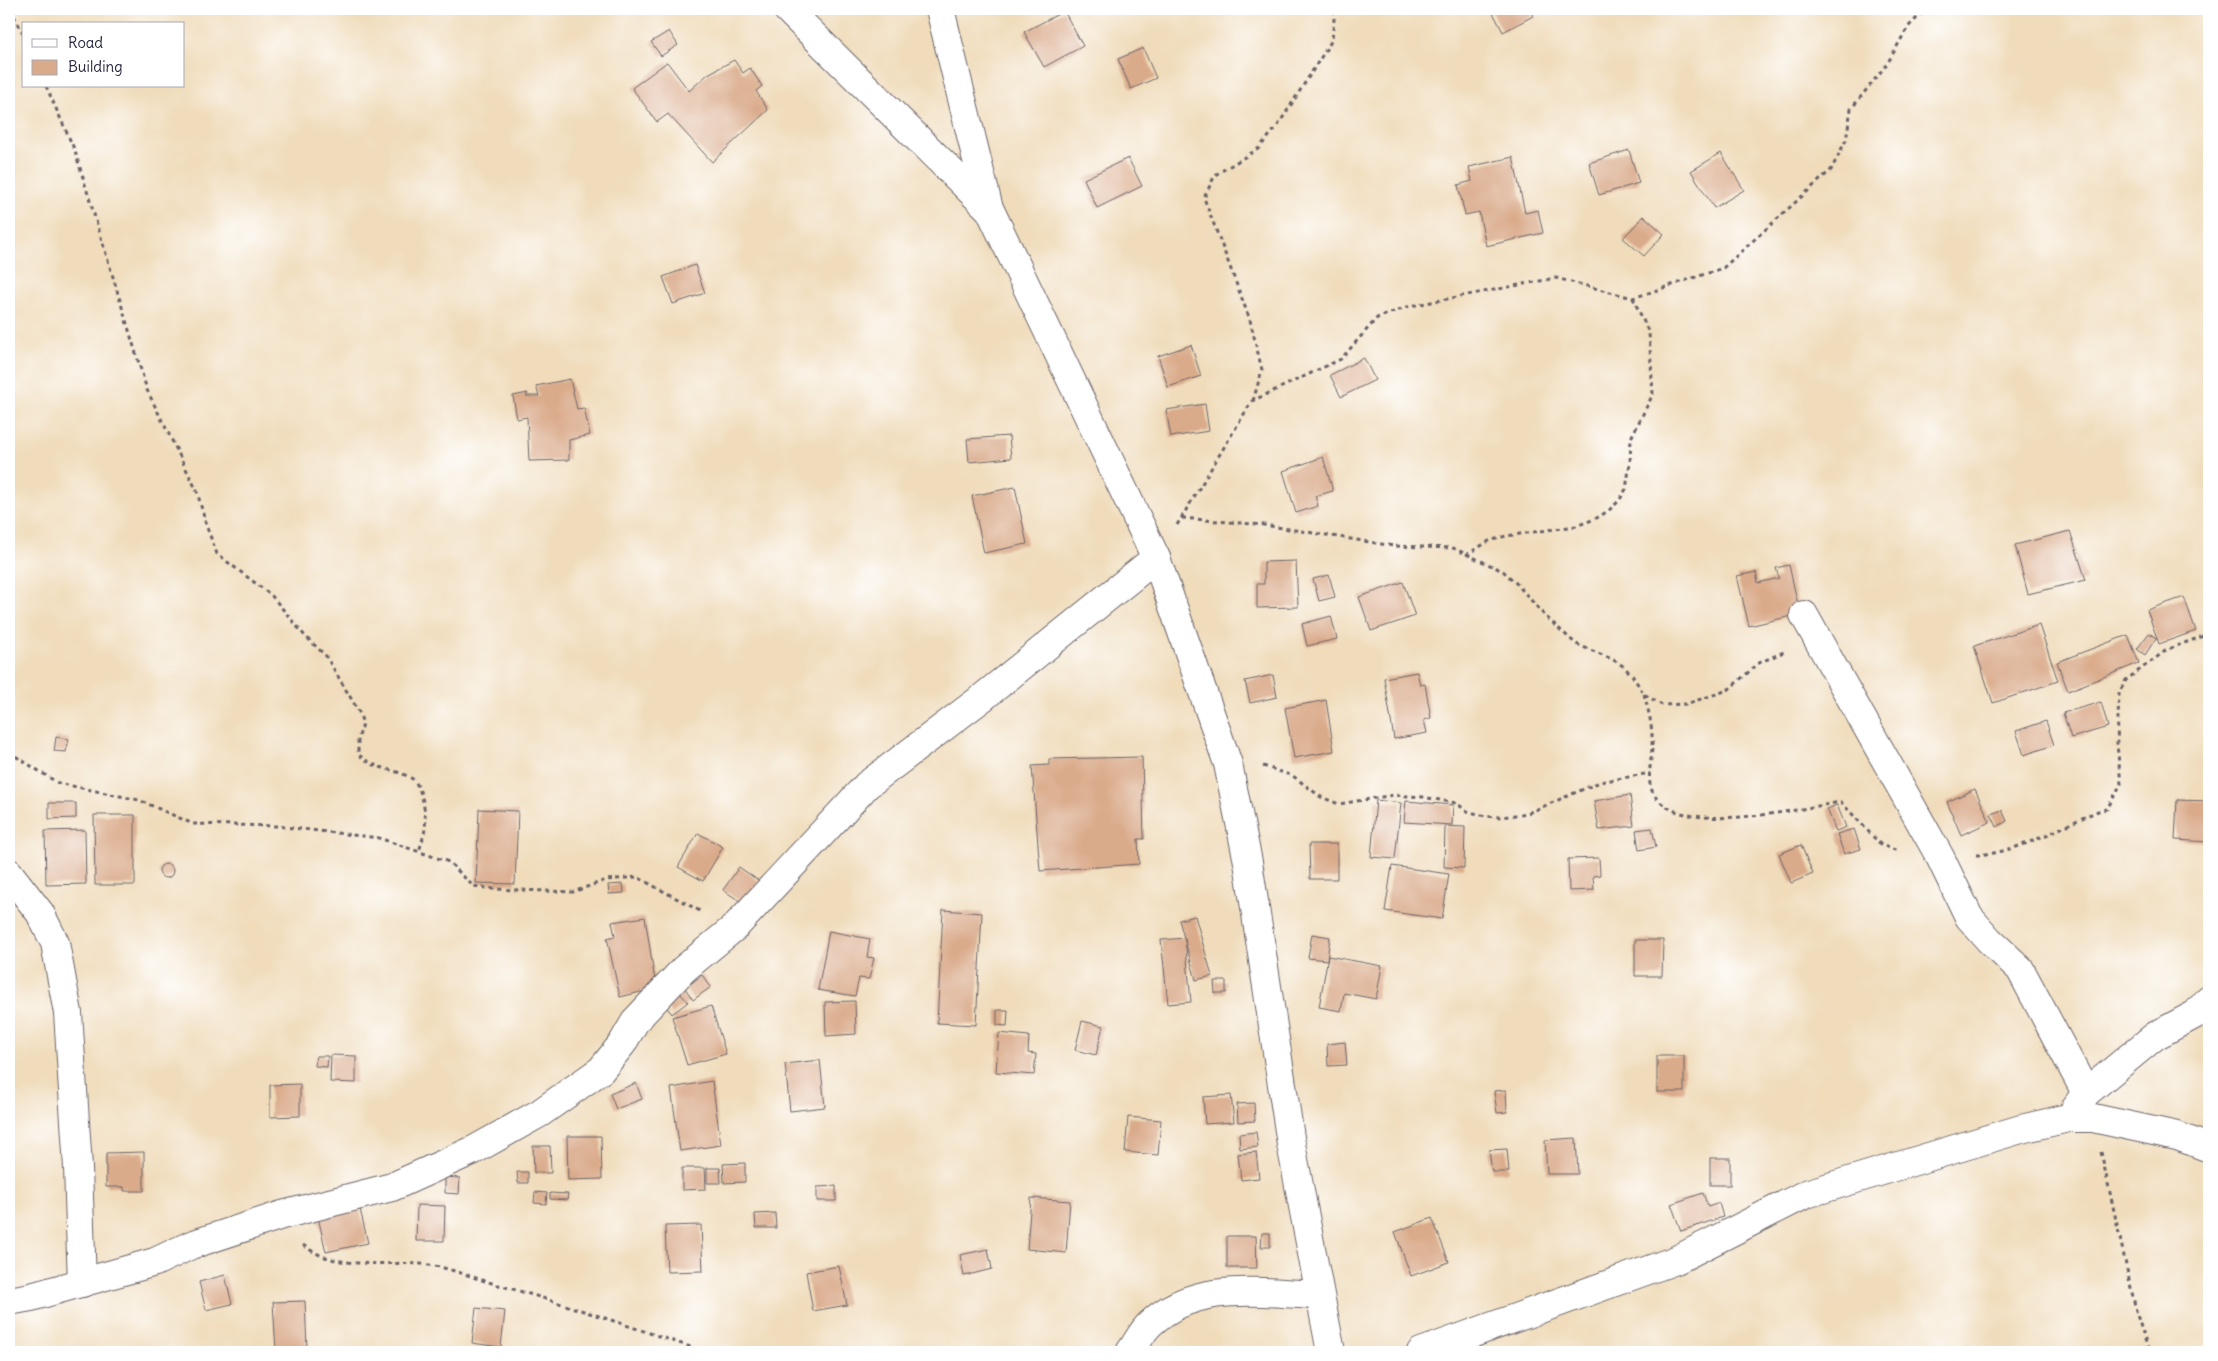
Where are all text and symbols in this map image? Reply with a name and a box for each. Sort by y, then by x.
legend [22,22,185,88]
text: Road [68,33,103,52]
text: Building [68,57,123,76]

